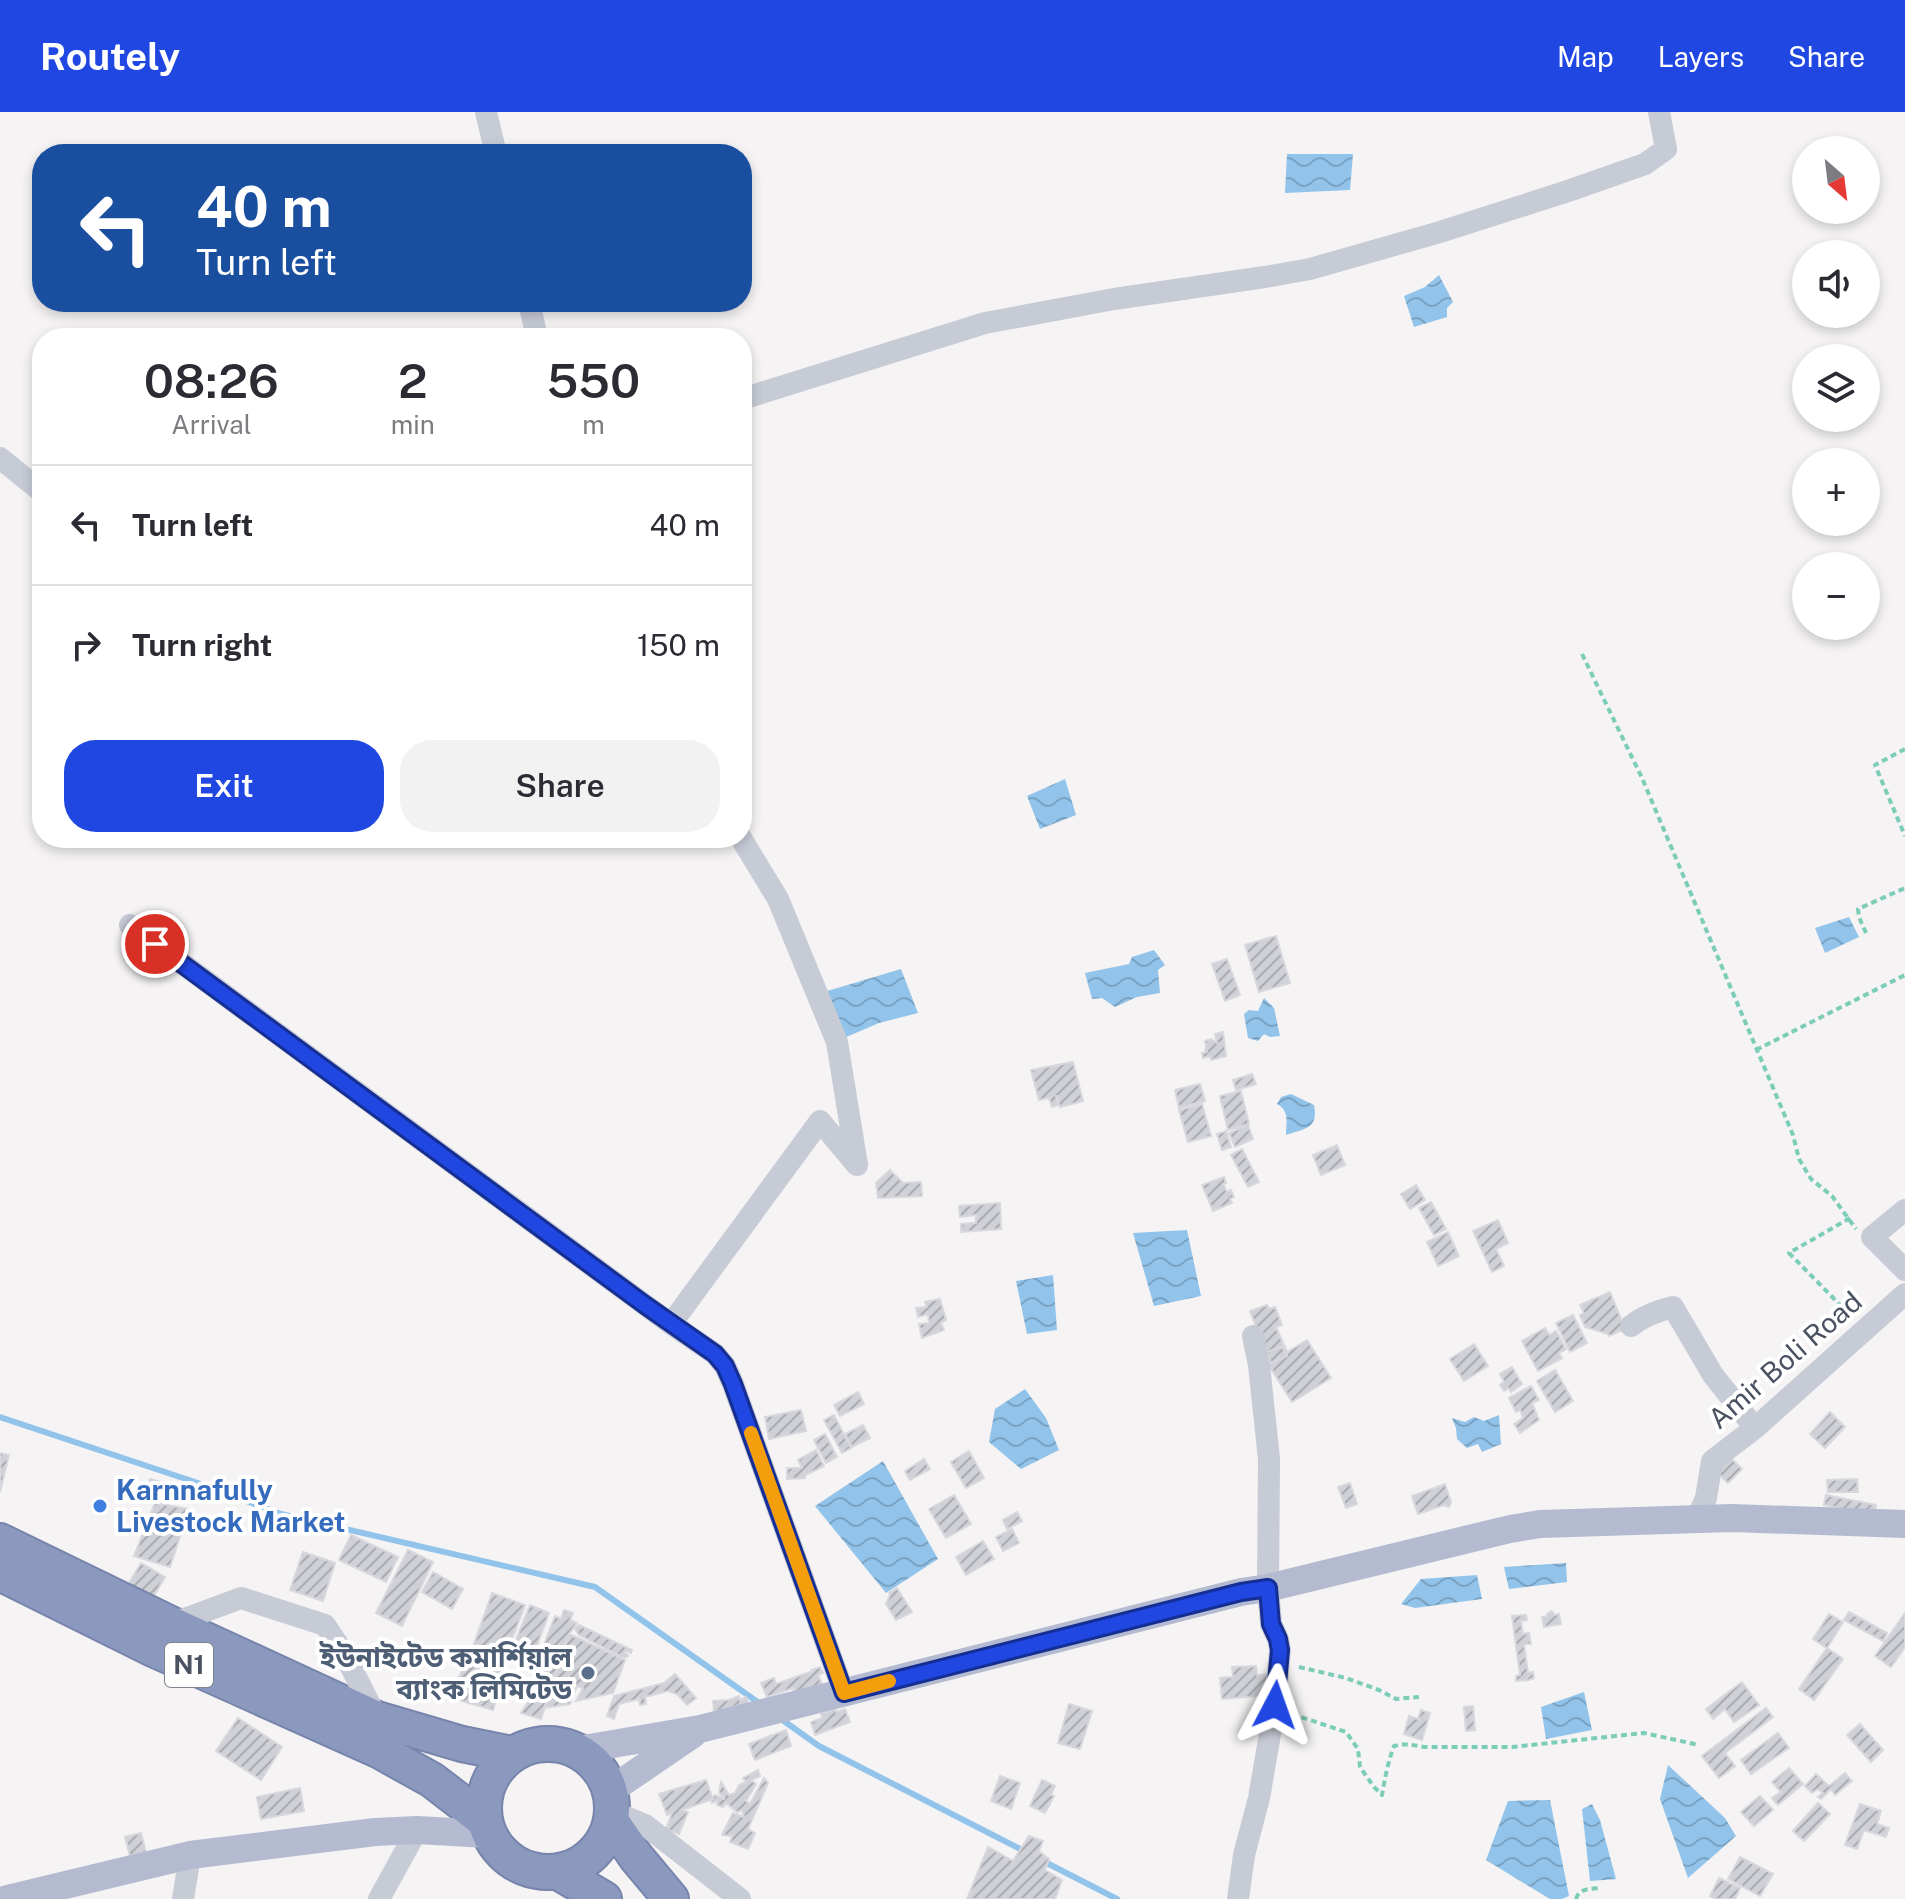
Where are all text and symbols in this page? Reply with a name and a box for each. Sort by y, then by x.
text: Routely [40,34,180,79]
text: Map [1557,40,1614,73]
text: Layers [1658,40,1744,73]
text: Share [1788,40,1865,73]
north arrow [1792,136,1880,224]
map controls [1792,136,1880,640]
text: 40 m [196,174,332,240]
icon: left [64,176,168,280]
button: sound [1792,240,1880,328]
text: Turn left [196,241,337,283]
button: layers [1792,344,1880,432]
text: 08:26 [144,352,279,409]
text: 2 [398,352,428,409]
text: 550 [547,352,640,409]
text: Arrival [171,409,252,440]
text: min [391,409,435,440]
text: m [582,409,605,440]
button: + [1792,448,1880,536]
icon: left [64,503,108,547]
text: Turn left [132,507,253,543]
text: 40 m [650,507,720,543]
button: − [1792,552,1880,640]
icon: right [64,623,108,667]
text: Turn right [132,627,272,663]
text: 150 m [637,627,720,663]
button: Exit [64,740,384,832]
button: Share [400,740,720,832]
pin [121,910,189,978]
icon: arrive [133,922,177,966]
street label: Amir Boli Road [1701,1284,1868,1435]
place label: Karnnafully Livestock Market [116,1473,346,1538]
marker: Karnnafully Livestock Market [91,1497,109,1515]
place label: ইউনাইটেড কমার্শিয়াল ব্যাংক লিমিটেড [319,1640,573,1705]
road number: N1 [165,1643,213,1687]
position arrow [1233,1663,1317,1747]
marker: ইউনাইটেড কমার্শিয়াল ব্যাংক লিমিটেড [579,1664,597,1682]

